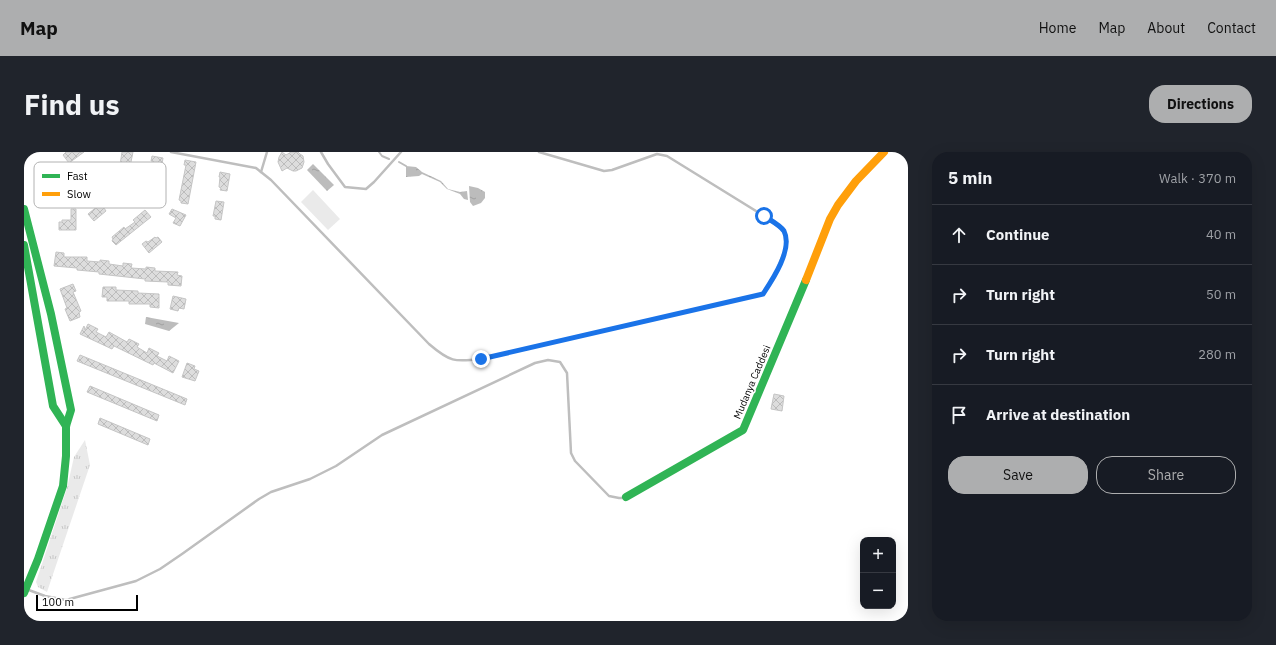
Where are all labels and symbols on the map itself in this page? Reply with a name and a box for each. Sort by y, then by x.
legend [34,162,166,208]
text: Fast [67,169,88,183]
text: Slow [67,187,91,201]
route start [755,207,773,225]
street label: Mudanya Caddesi [731,343,773,421]
route end [472,350,490,368]
scale bar [36,593,138,612]

